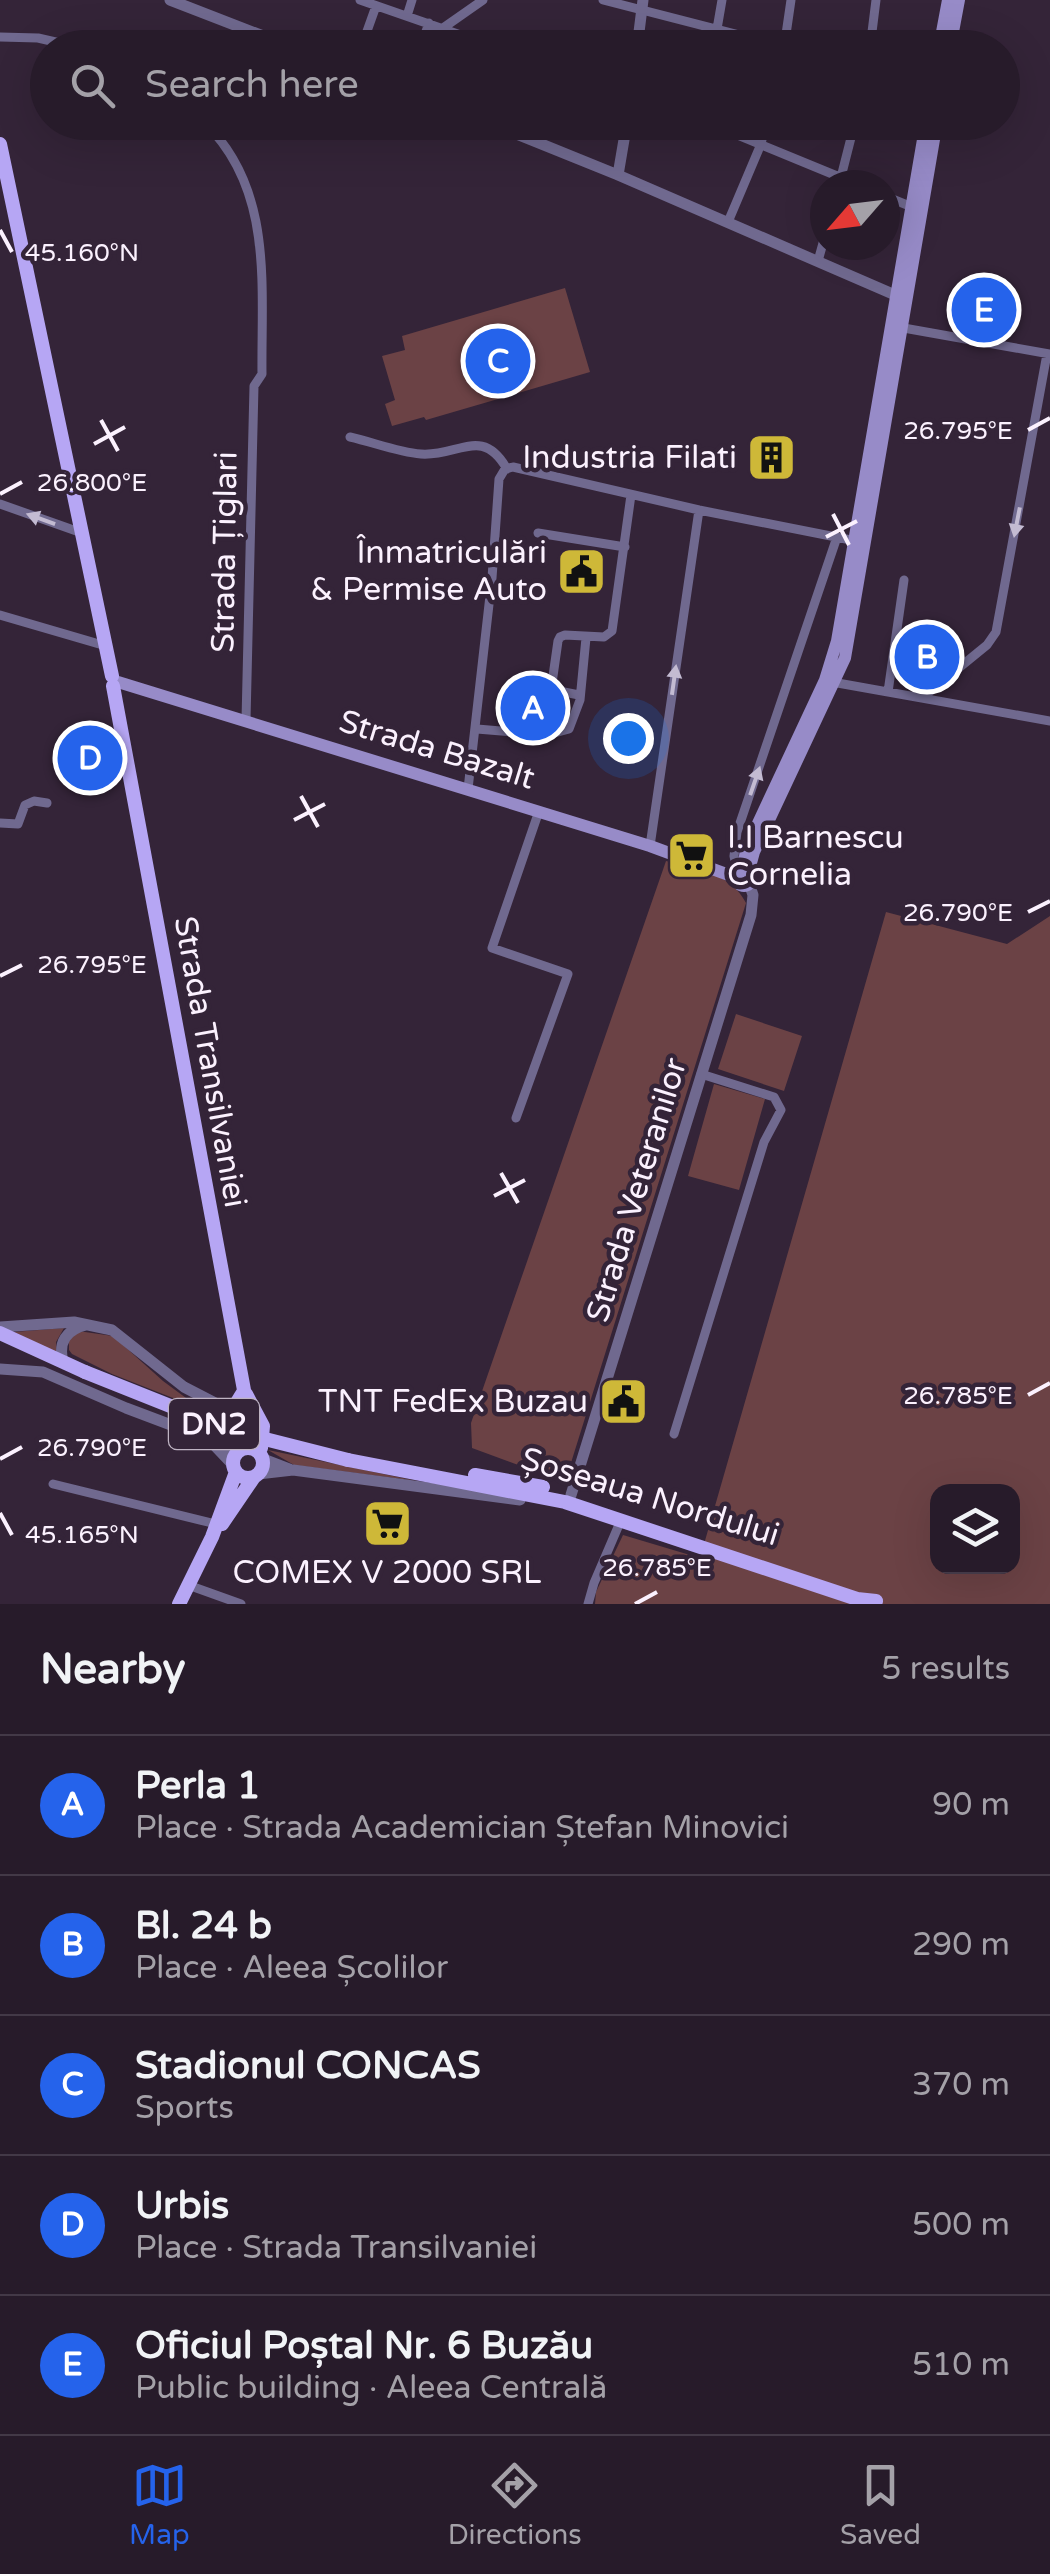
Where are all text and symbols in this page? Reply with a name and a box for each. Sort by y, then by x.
search box [30,30,1020,140]
icon: search [65,58,120,113]
text: Search here [145,62,359,108]
north arrow [810,170,900,260]
text: 45.160°N [25,238,139,268]
pin: E [952,272,1016,348]
pin: C [466,324,530,398]
text: 26.795°E [903,416,1013,446]
building icon: Industria Filati [746,432,798,484]
place label: Industria Filati [522,439,737,477]
street label: Strada Țiglari [204,451,246,653]
text: 26.800°E [37,468,147,498]
one-way arrow [1009,507,1024,538]
one-way arrow [26,511,56,526]
place label: Înmatriculări & Permise Auto [310,534,547,609]
public building icon: Înmatriculări & Permise Auto [556,545,608,597]
pin: B [894,620,960,694]
one-way arrow [667,664,683,696]
pin: A [500,670,566,746]
street label: Strada Bazalt [335,702,539,798]
your location [603,713,654,764]
pin: D [58,720,122,796]
one-way arrow [748,765,763,795]
place label: I.I Barnescu Cornelia [727,819,904,894]
supermarket icon: I.I Barnescu Cornelia [666,830,718,882]
text: 26.790°E [903,898,1013,928]
street label: Strada Transilvaniei [166,914,254,1210]
text: 26.795°E [37,950,147,980]
street label: Strada Veteranilor [579,1053,695,1327]
public building icon: TNT FedEx Buzau [597,1376,649,1428]
text: 26.785°E [903,1381,1013,1411]
place label: TNT FedEx Buzau [318,1383,588,1421]
road number: DN2 [169,1399,259,1449]
text: 26.790°E [37,1433,147,1463]
street label: Șoseaua Nordului [516,1440,784,1554]
map controls [930,1484,1020,1574]
button: layers [930,1484,1020,1574]
supermarket icon: COMEX V 2000 SRL [361,1497,413,1549]
text: 45.165°N [25,1520,139,1550]
text: 26.785°E [602,1553,712,1583]
place label: COMEX V 2000 SRL [233,1554,541,1592]
text: Nearby [40,1644,185,1695]
text: 5 results [881,1650,1010,1688]
text: Perla 1 [135,1763,261,1809]
text: A [61,1786,84,1824]
text: 90 m [932,1786,1010,1824]
text: Place · Strada Academician Ștefan Minovici [135,1809,789,1847]
text: Bl. 24 b [135,1903,272,1949]
text: B [61,1926,84,1964]
text: 290 m [912,1926,1010,1964]
text: Place · Aleea Școlilor [135,1949,448,1987]
text: Stadionul CONCAS [135,2043,481,2089]
text: C [61,2066,84,2104]
text: 370 m [912,2066,1010,2104]
text: Sports [135,2089,234,2127]
text: Urbis [135,2183,229,2229]
text: D [60,2206,85,2244]
text: 500 m [912,2206,1010,2244]
text: Place · Strada Transilvaniei [135,2229,537,2267]
text: Oficiul Poștal Nr. 6 Buzău [135,2323,593,2369]
text: E [62,2346,83,2384]
text: 510 m [912,2346,1010,2384]
text: Public building · Aleea Centrală [135,2369,607,2407]
tab: Map [129,2458,190,2552]
tab: Directions [448,2458,582,2552]
tab: Saved [840,2458,921,2552]

